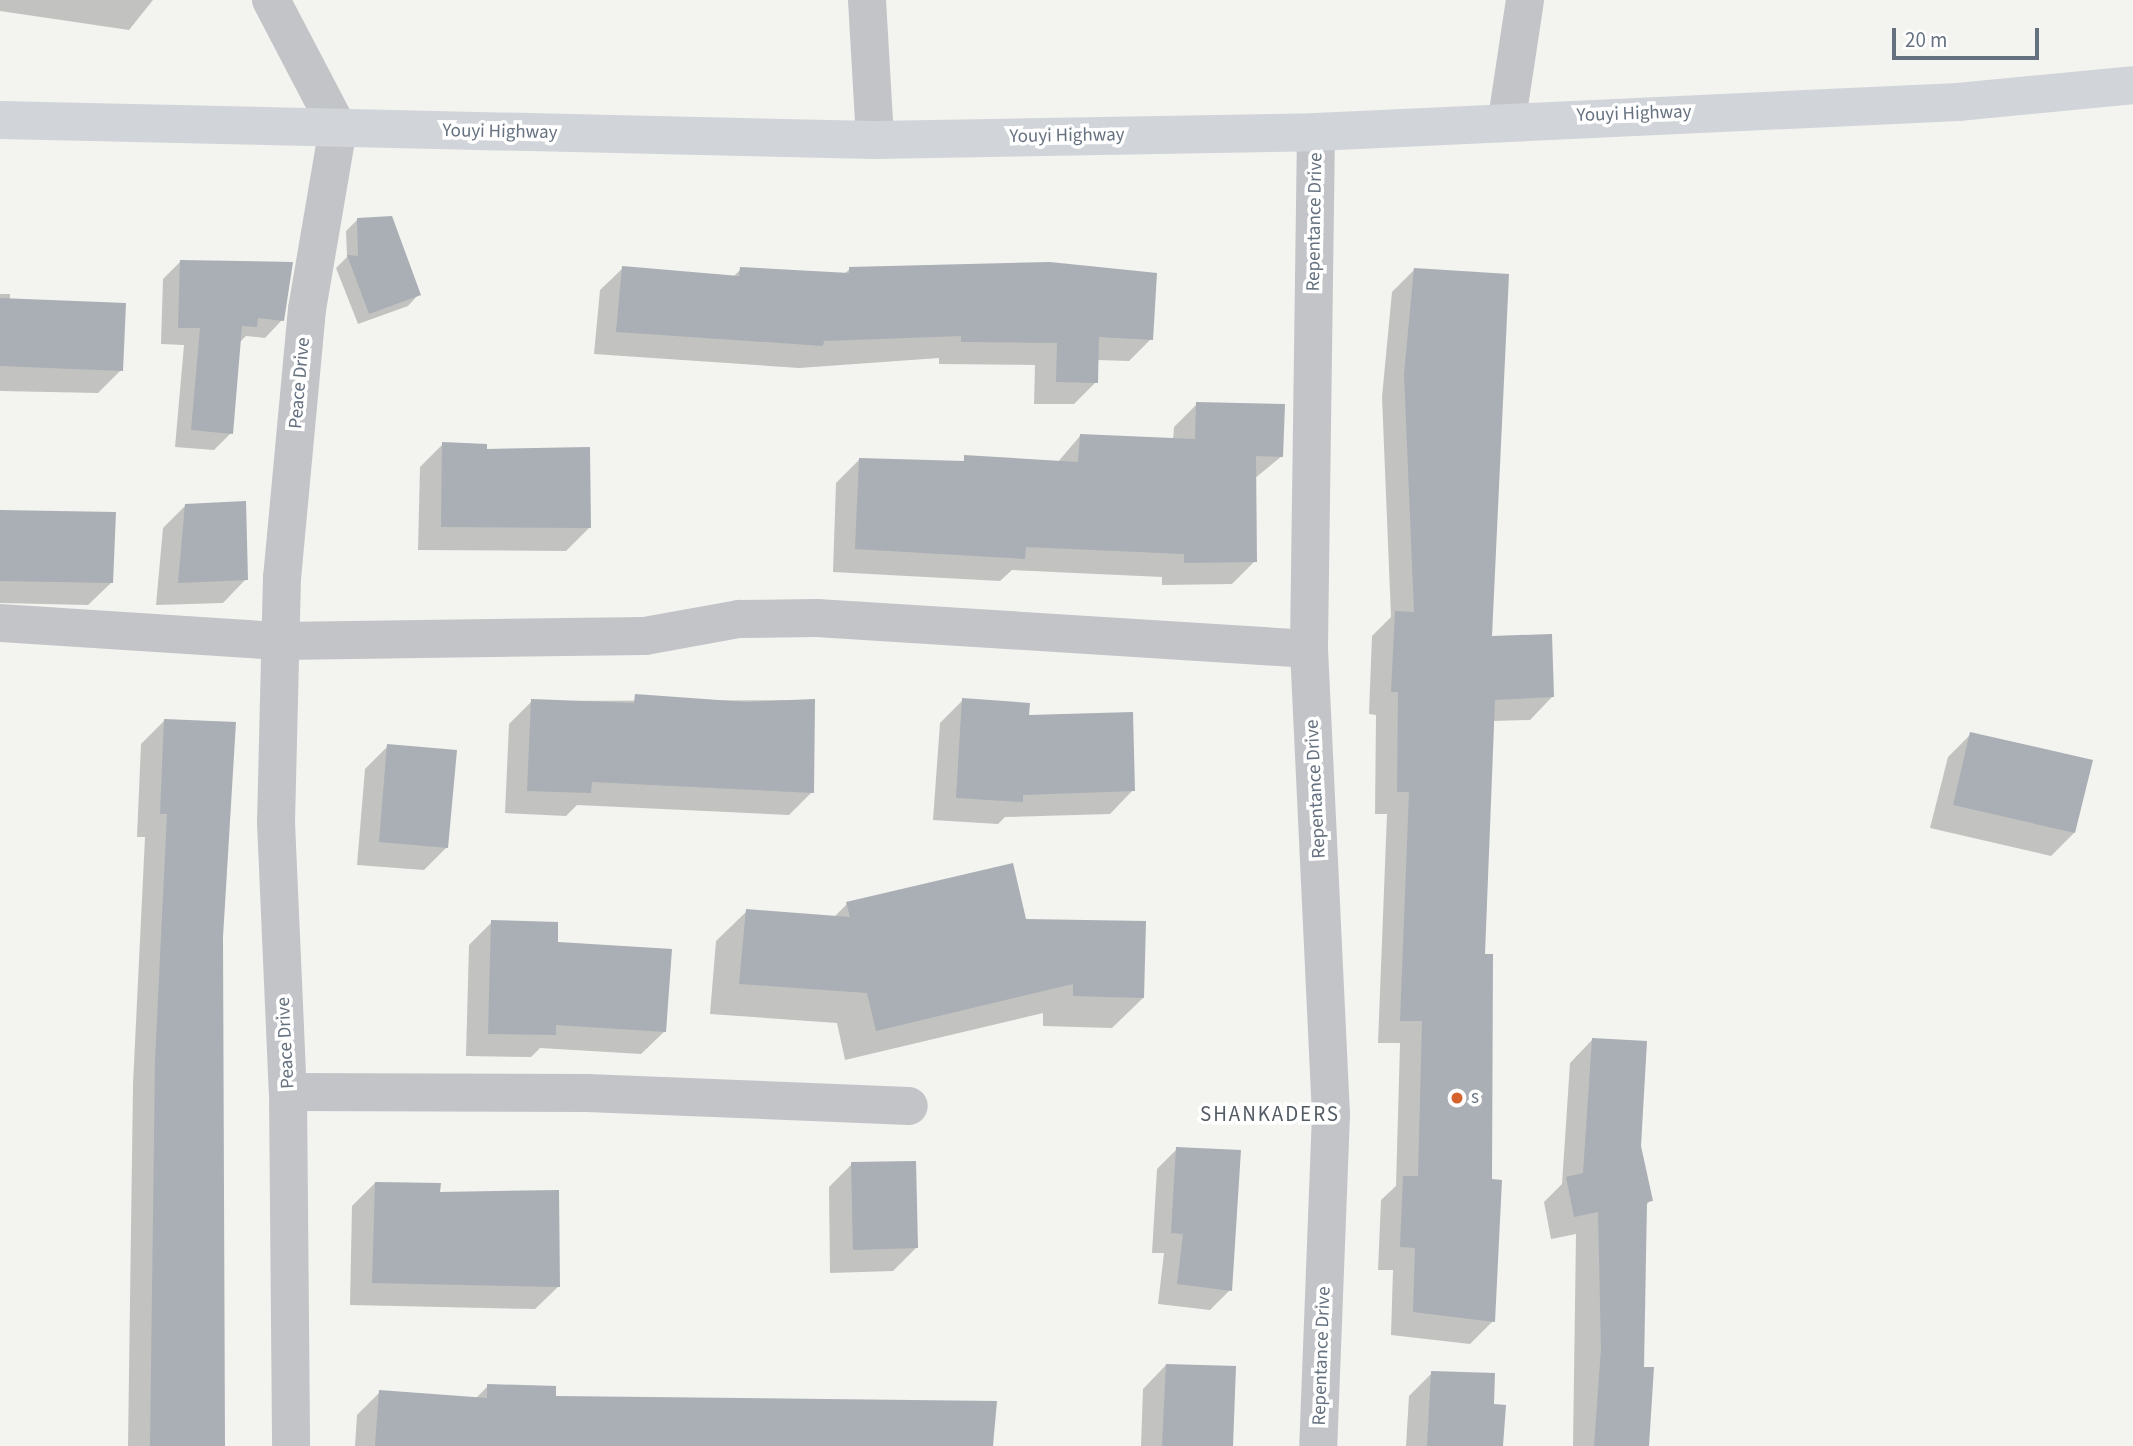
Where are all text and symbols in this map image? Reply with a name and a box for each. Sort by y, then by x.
scale bar [1895,14,2042,58]
text: 20 m [1905,25,1947,55]
street label: Youyi Highway [1576,101,1692,127]
street label: Youyi Highway [442,120,558,144]
street label: Youyi Highway [1009,124,1125,148]
street label: Repentance Drive [1302,152,1328,292]
street label: Peace Drive [285,336,315,430]
street label: Repentance Drive [1301,719,1331,859]
street label: Peace Drive [272,997,300,1089]
place label: s [1471,1087,1479,1109]
marker: s [1449,1090,1465,1106]
district label: SHANKADERS [1201,1101,1339,1127]
street label: Repentance Drive [1308,1286,1336,1426]

